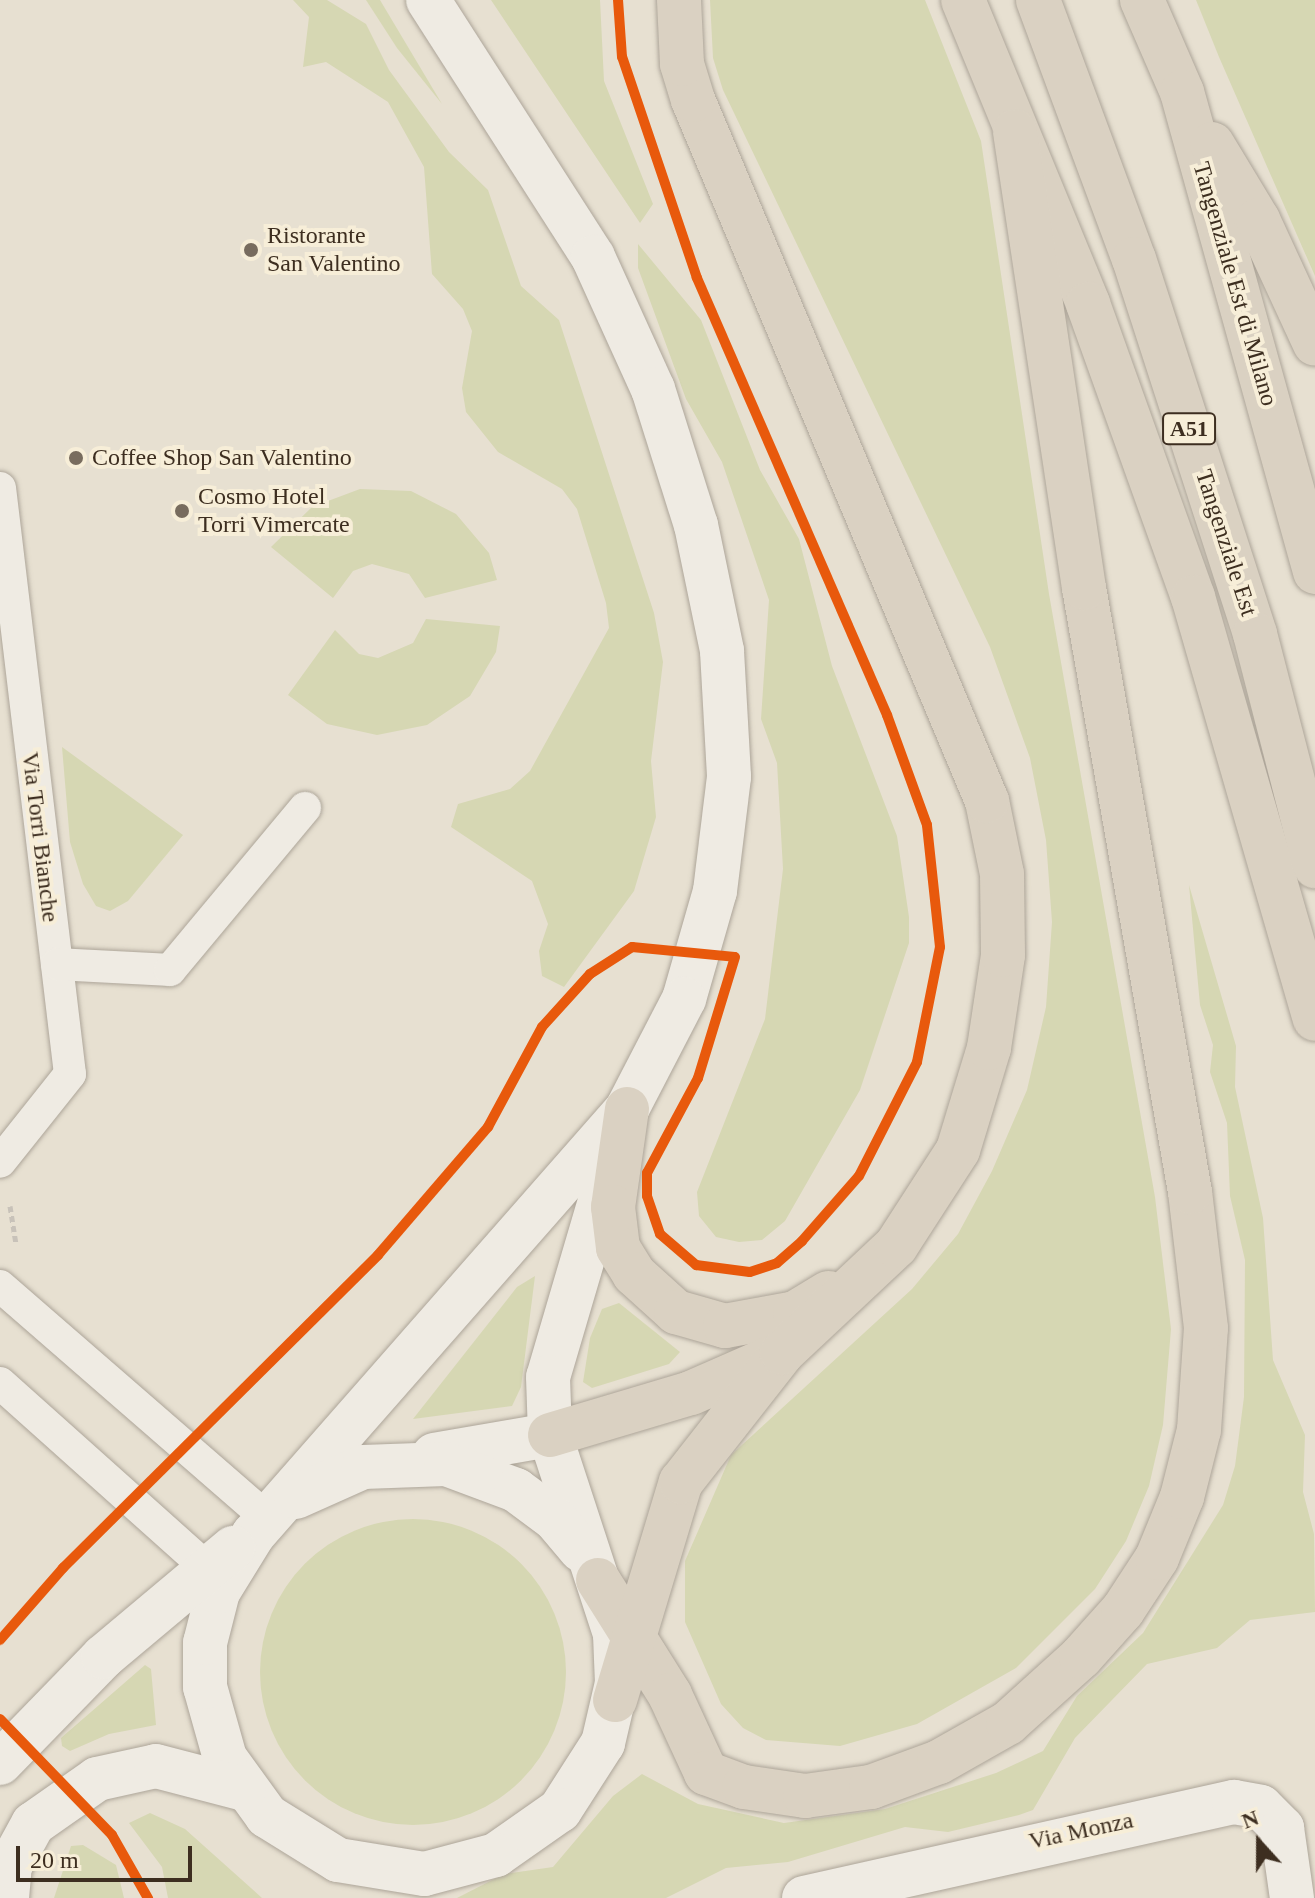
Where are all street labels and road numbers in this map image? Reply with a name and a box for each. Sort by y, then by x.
street label: Tangenziale Est di Milano [1186,159,1284,409]
road number: A51 [1161,411,1217,447]
street label: Tangenziale Est [1189,466,1263,620]
street label: Via Torri Bianche [15,750,65,924]
street label: Via Monza [1026,1806,1136,1856]

